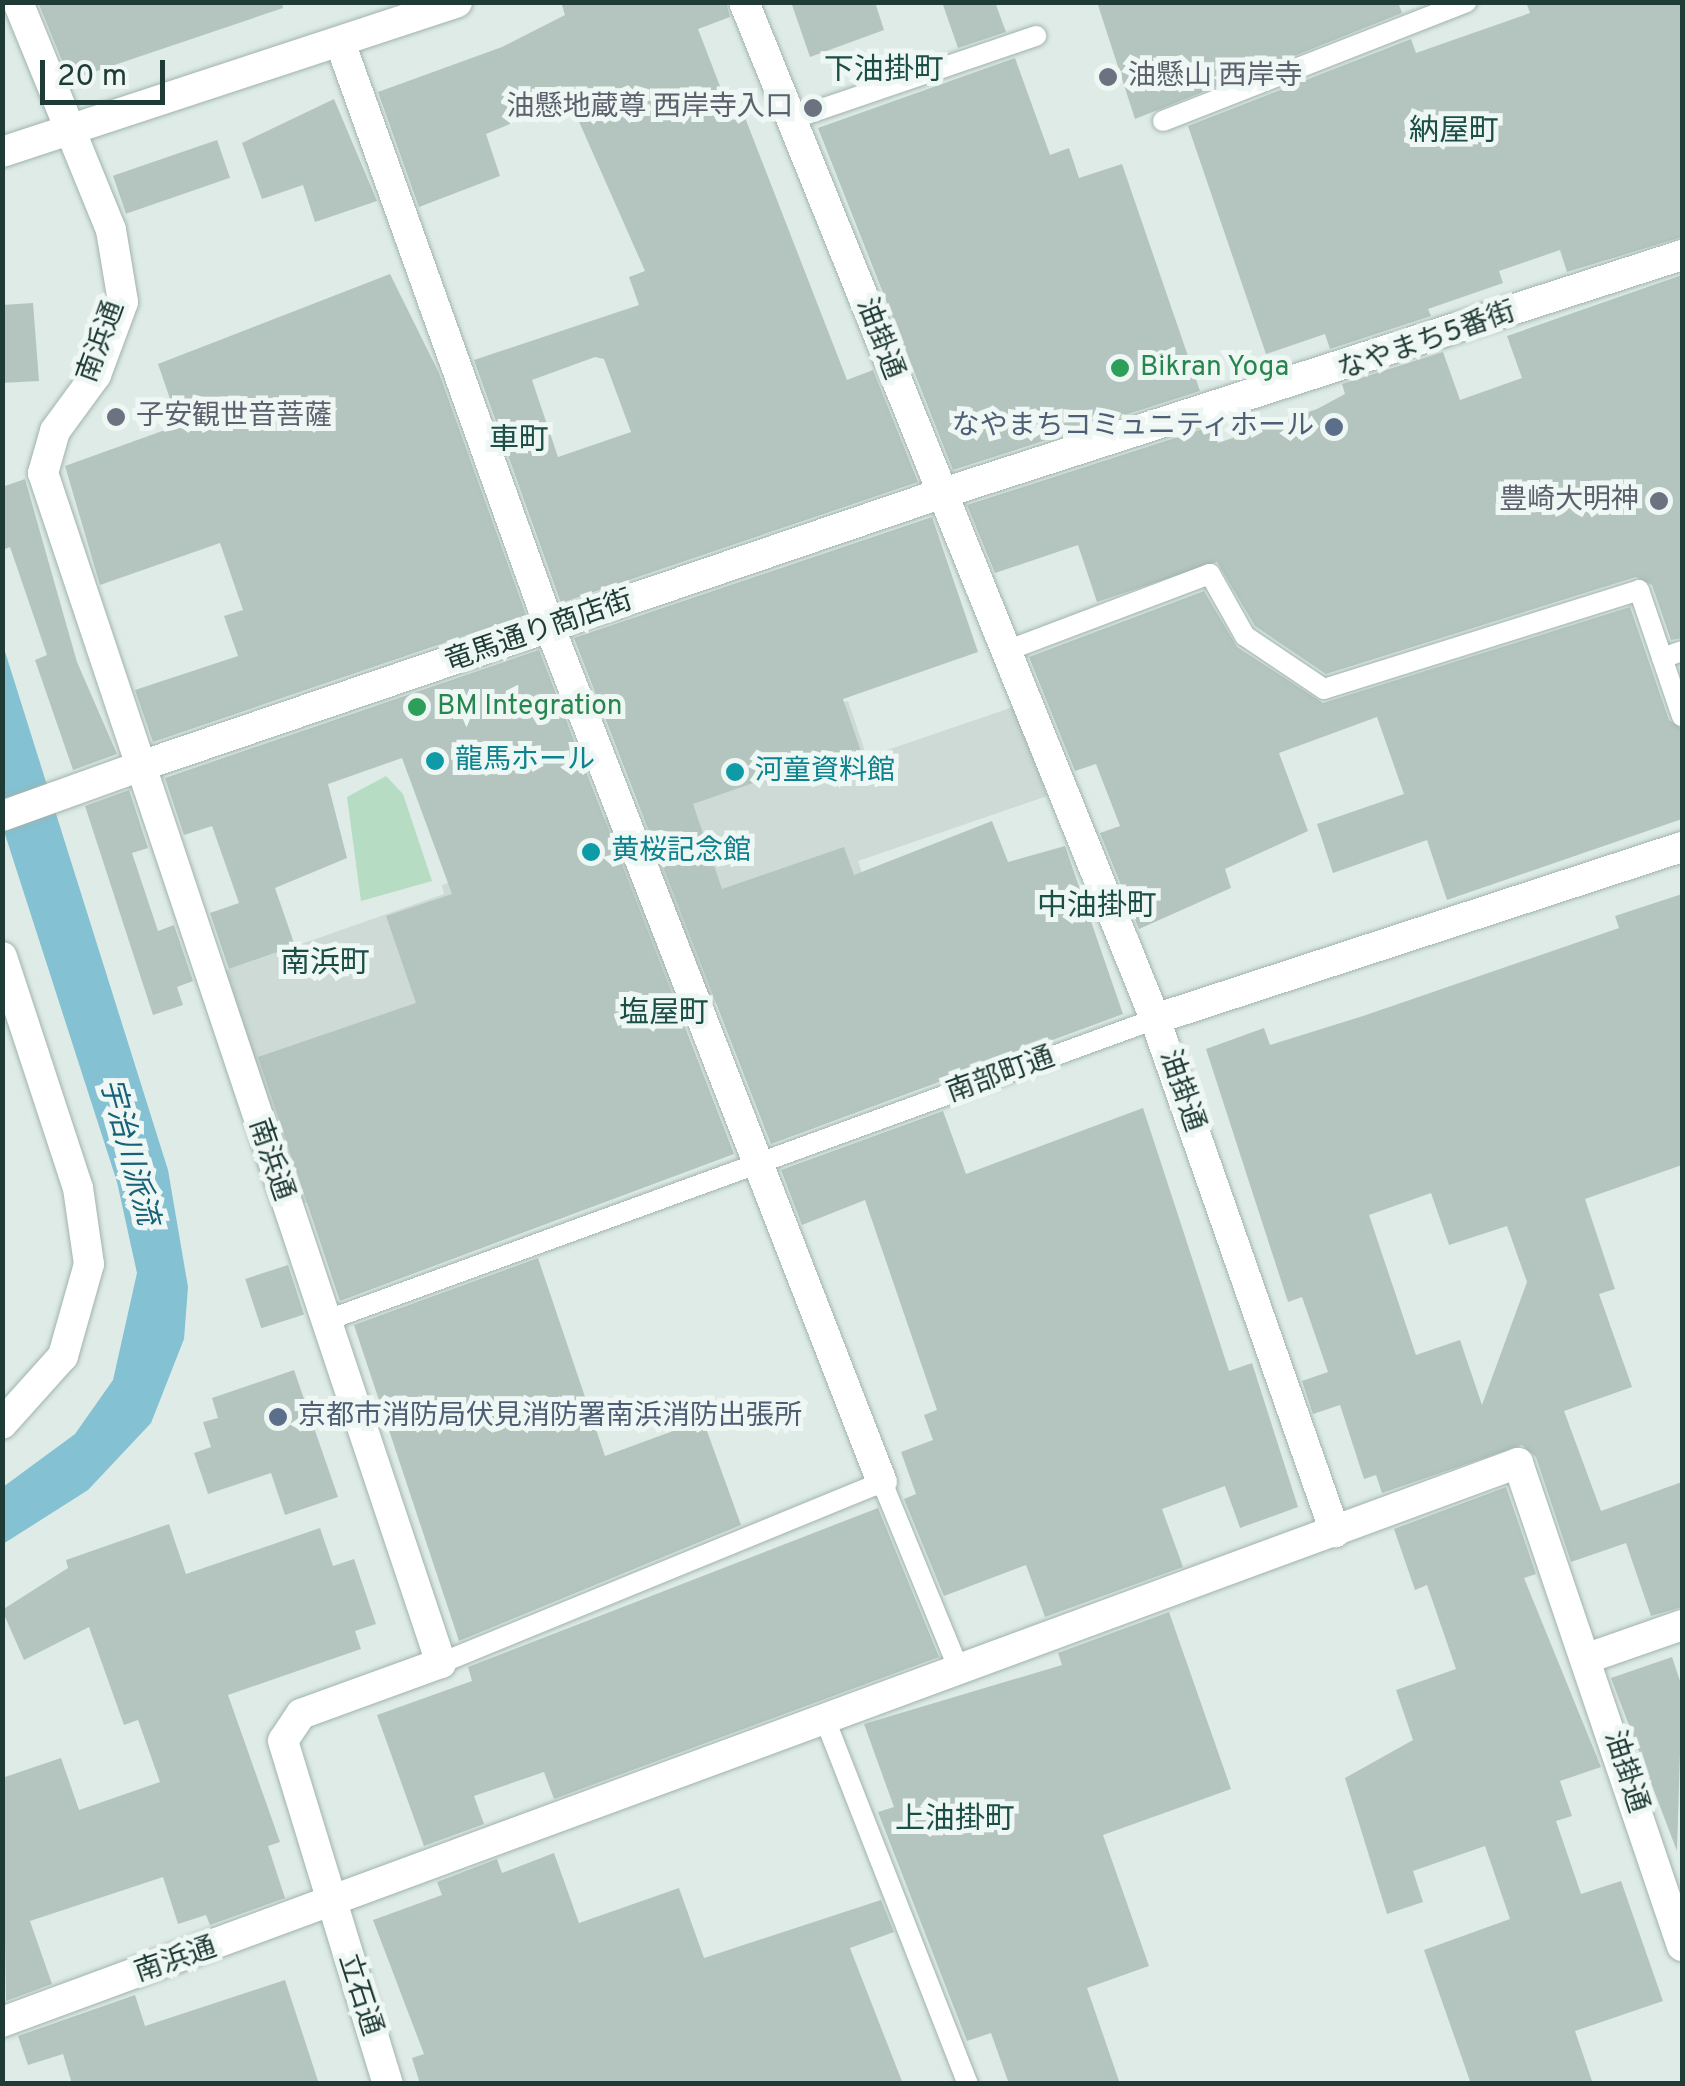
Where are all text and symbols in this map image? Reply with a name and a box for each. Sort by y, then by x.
scale bar [45,40,170,102]
district label: 下油掛町 [824,54,944,90]
text: 20 m [57,59,127,96]
place label: 油懸山 西岸寺 [1128,60,1303,94]
marker: 油懸山 西岸寺 [1097,66,1119,88]
place label: 油懸地蔵尊 西岸寺入口 [506,91,793,125]
marker: 油懸地蔵尊 西岸寺入口 [802,97,824,119]
district label: 納屋町 [1409,115,1499,151]
street label: 油掛通 [848,294,910,384]
street label: なやまち5番街 [1334,296,1520,388]
street label: 南浜通 [72,297,132,387]
place label: Bikran Yoga [1140,351,1290,385]
marker: Bikran Yoga [1109,357,1131,379]
place label: 子安観世音菩薩 [136,400,332,434]
marker: 子安観世音菩薩 [105,406,127,428]
place label: なやまちコミュニティホール [950,410,1314,444]
marker: なやまちコミュニティホール [1323,416,1345,438]
district label: 車町 [489,424,549,460]
place label: 豊崎大明神 [1499,484,1639,518]
marker: 豊崎大明神 [1648,490,1670,512]
street label: 竜馬通り商店街 [441,584,637,680]
place label: BM Integration [437,690,622,724]
marker: BM Integration [406,696,428,718]
place label: 龍馬ホール [455,744,595,778]
marker: 龍馬ホール [424,750,446,772]
place label: 河童資料館 [755,755,895,789]
marker: 河童資料館 [724,761,746,783]
place label: 黄桜記念館 [611,835,751,869]
marker: 黄桜記念館 [580,841,602,863]
district label: 中油掛町 [1037,890,1157,926]
district label: 南浜町 [280,947,370,983]
district label: 塩屋町 [619,997,709,1033]
street label: 南部町通 [943,1041,1059,1111]
street label: 油掛通 [1151,1046,1211,1136]
water label: 宇治川派流 [90,1075,164,1229]
street label: 南浜通 [240,1115,300,1205]
place label: 京都市消防局伏見消防署南浜消防出張所 [298,1400,802,1434]
marker: 京都市消防局伏見消防署南浜消防出張所 [267,1406,289,1428]
street label: 油掛通 [1596,1727,1654,1817]
district label: 上油掛町 [895,1803,1015,1839]
street label: 南浜通 [131,1931,221,1991]
street label: 立石通 [330,1950,388,2040]

